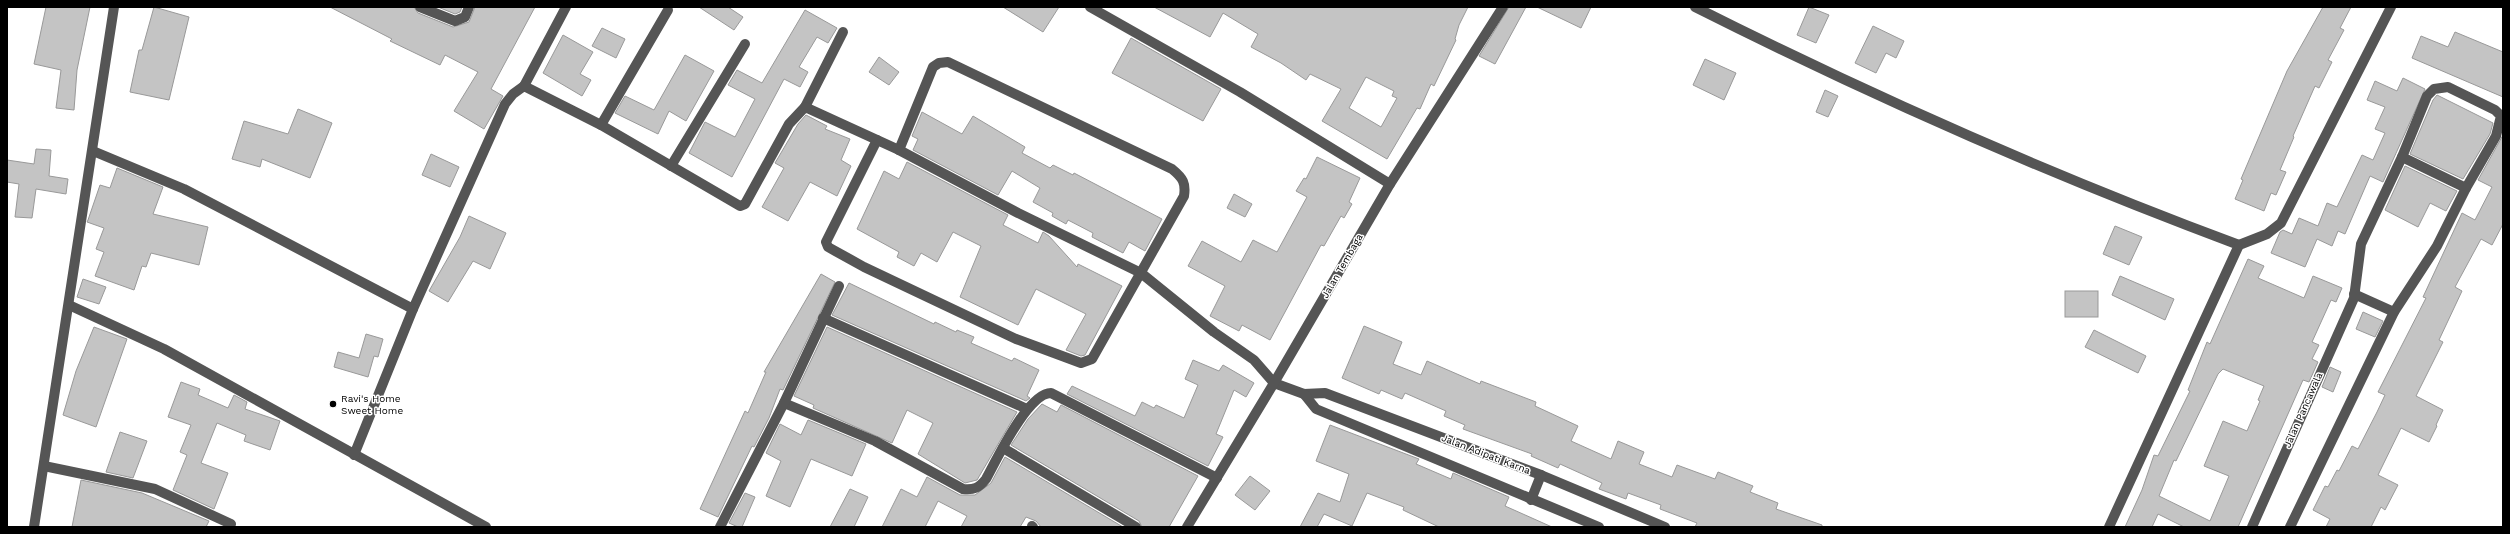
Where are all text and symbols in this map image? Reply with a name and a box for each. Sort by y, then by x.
street label: Jalan Tembaga [1319,232,1365,300]
street label: Jalan Pancawala [2281,370,2325,449]
place label: Ravi's Home Sweet Home [341,393,403,416]
marker: Ravi's Home Sweet Home [328,399,338,409]
street label: Jalan Adipati Karna [1440,432,1532,476]

